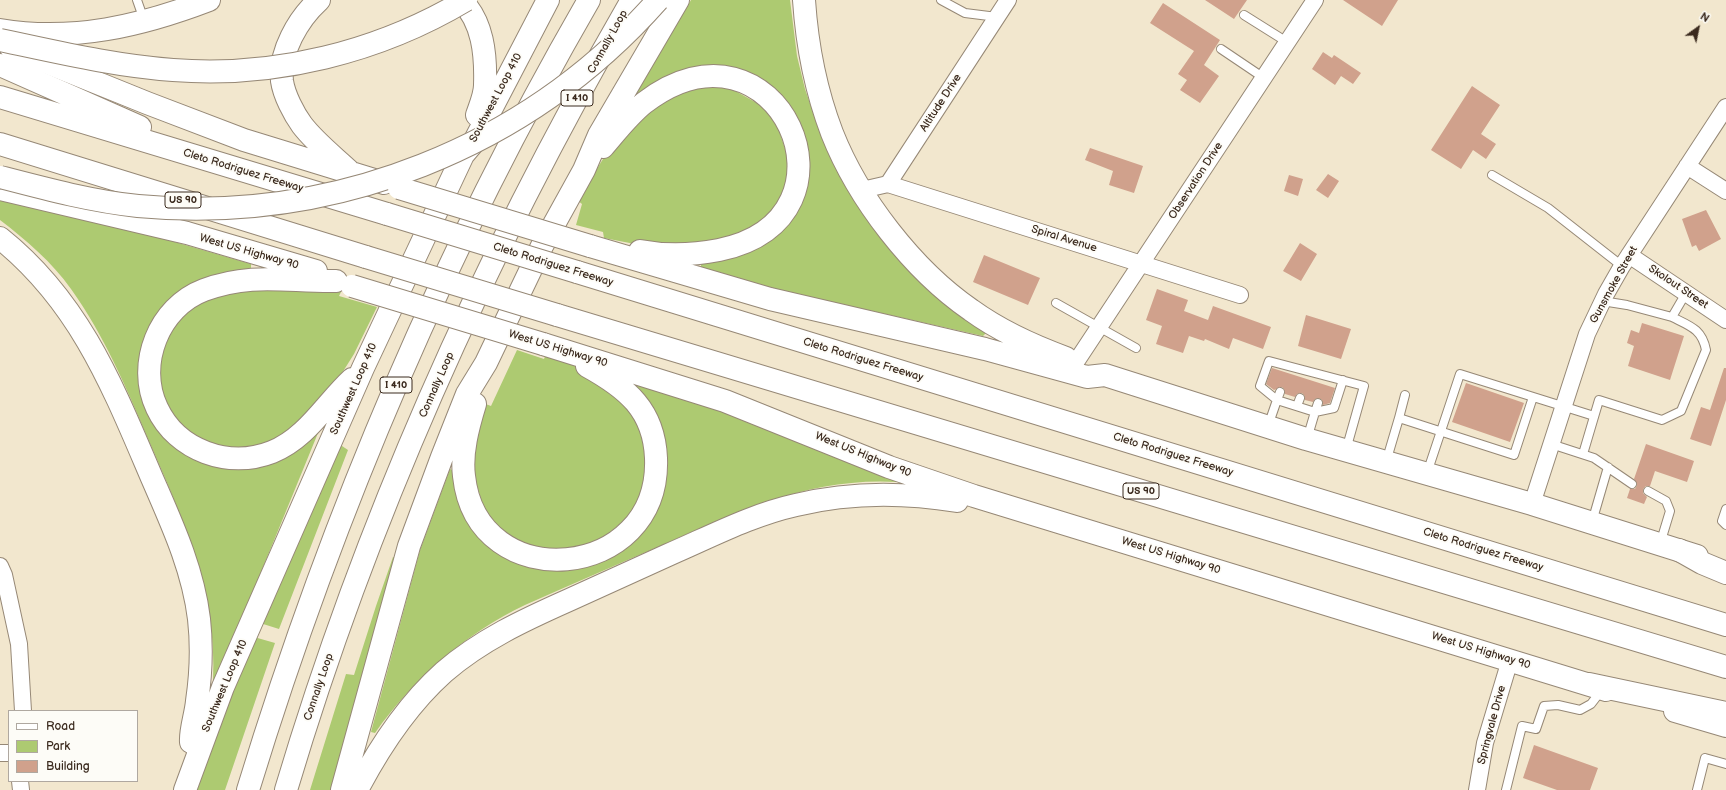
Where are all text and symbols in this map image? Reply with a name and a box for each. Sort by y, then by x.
street label: Connally Loop [585,8,631,76]
north arrow [1678,8,1718,48]
text: N [1698,10,1712,25]
street label: Southwest Loop 410 [467,51,525,145]
street label: Altitude Drive [917,72,965,134]
road number: I 410 [561,90,593,106]
street label: Observation Drive [1166,140,1226,222]
street label: Cleto Rodriguez Freeway [181,146,305,196]
road number: US 90 [165,192,201,208]
street label: Spiral Avenue [1030,223,1098,255]
street label: West US Highway 90 [198,232,300,272]
street label: Cleto Rodriguez Freeway [491,240,615,290]
street label: Gunsmoke Street [1587,244,1641,326]
street label: Skolout Street [1646,262,1710,312]
street label: West US Highway 90 [507,328,609,370]
street label: Cleto Rodriguez Freeway [801,335,925,385]
street label: Southwest Loop 410 [328,341,380,437]
street label: Connally Loop [417,350,457,420]
road number: I 410 [380,377,412,393]
street label: West US Highway 90 [813,430,913,480]
street label: Cleto Rodriguez Freeway [1111,430,1235,480]
road number: US 90 [1123,483,1159,499]
street label: Cleto Rodriguez Freeway [1421,525,1545,575]
street label: West US Highway 90 [1120,535,1222,577]
street label: West US Highway 90 [1430,630,1532,672]
street label: Southwest Loop 410 [200,638,250,734]
street label: Connally Loop [301,652,337,722]
street label: Springvale Drive [1475,684,1509,766]
legend [8,710,138,782]
text: Road [46,719,75,734]
text: Park [46,739,70,754]
text: Building [46,759,90,774]

